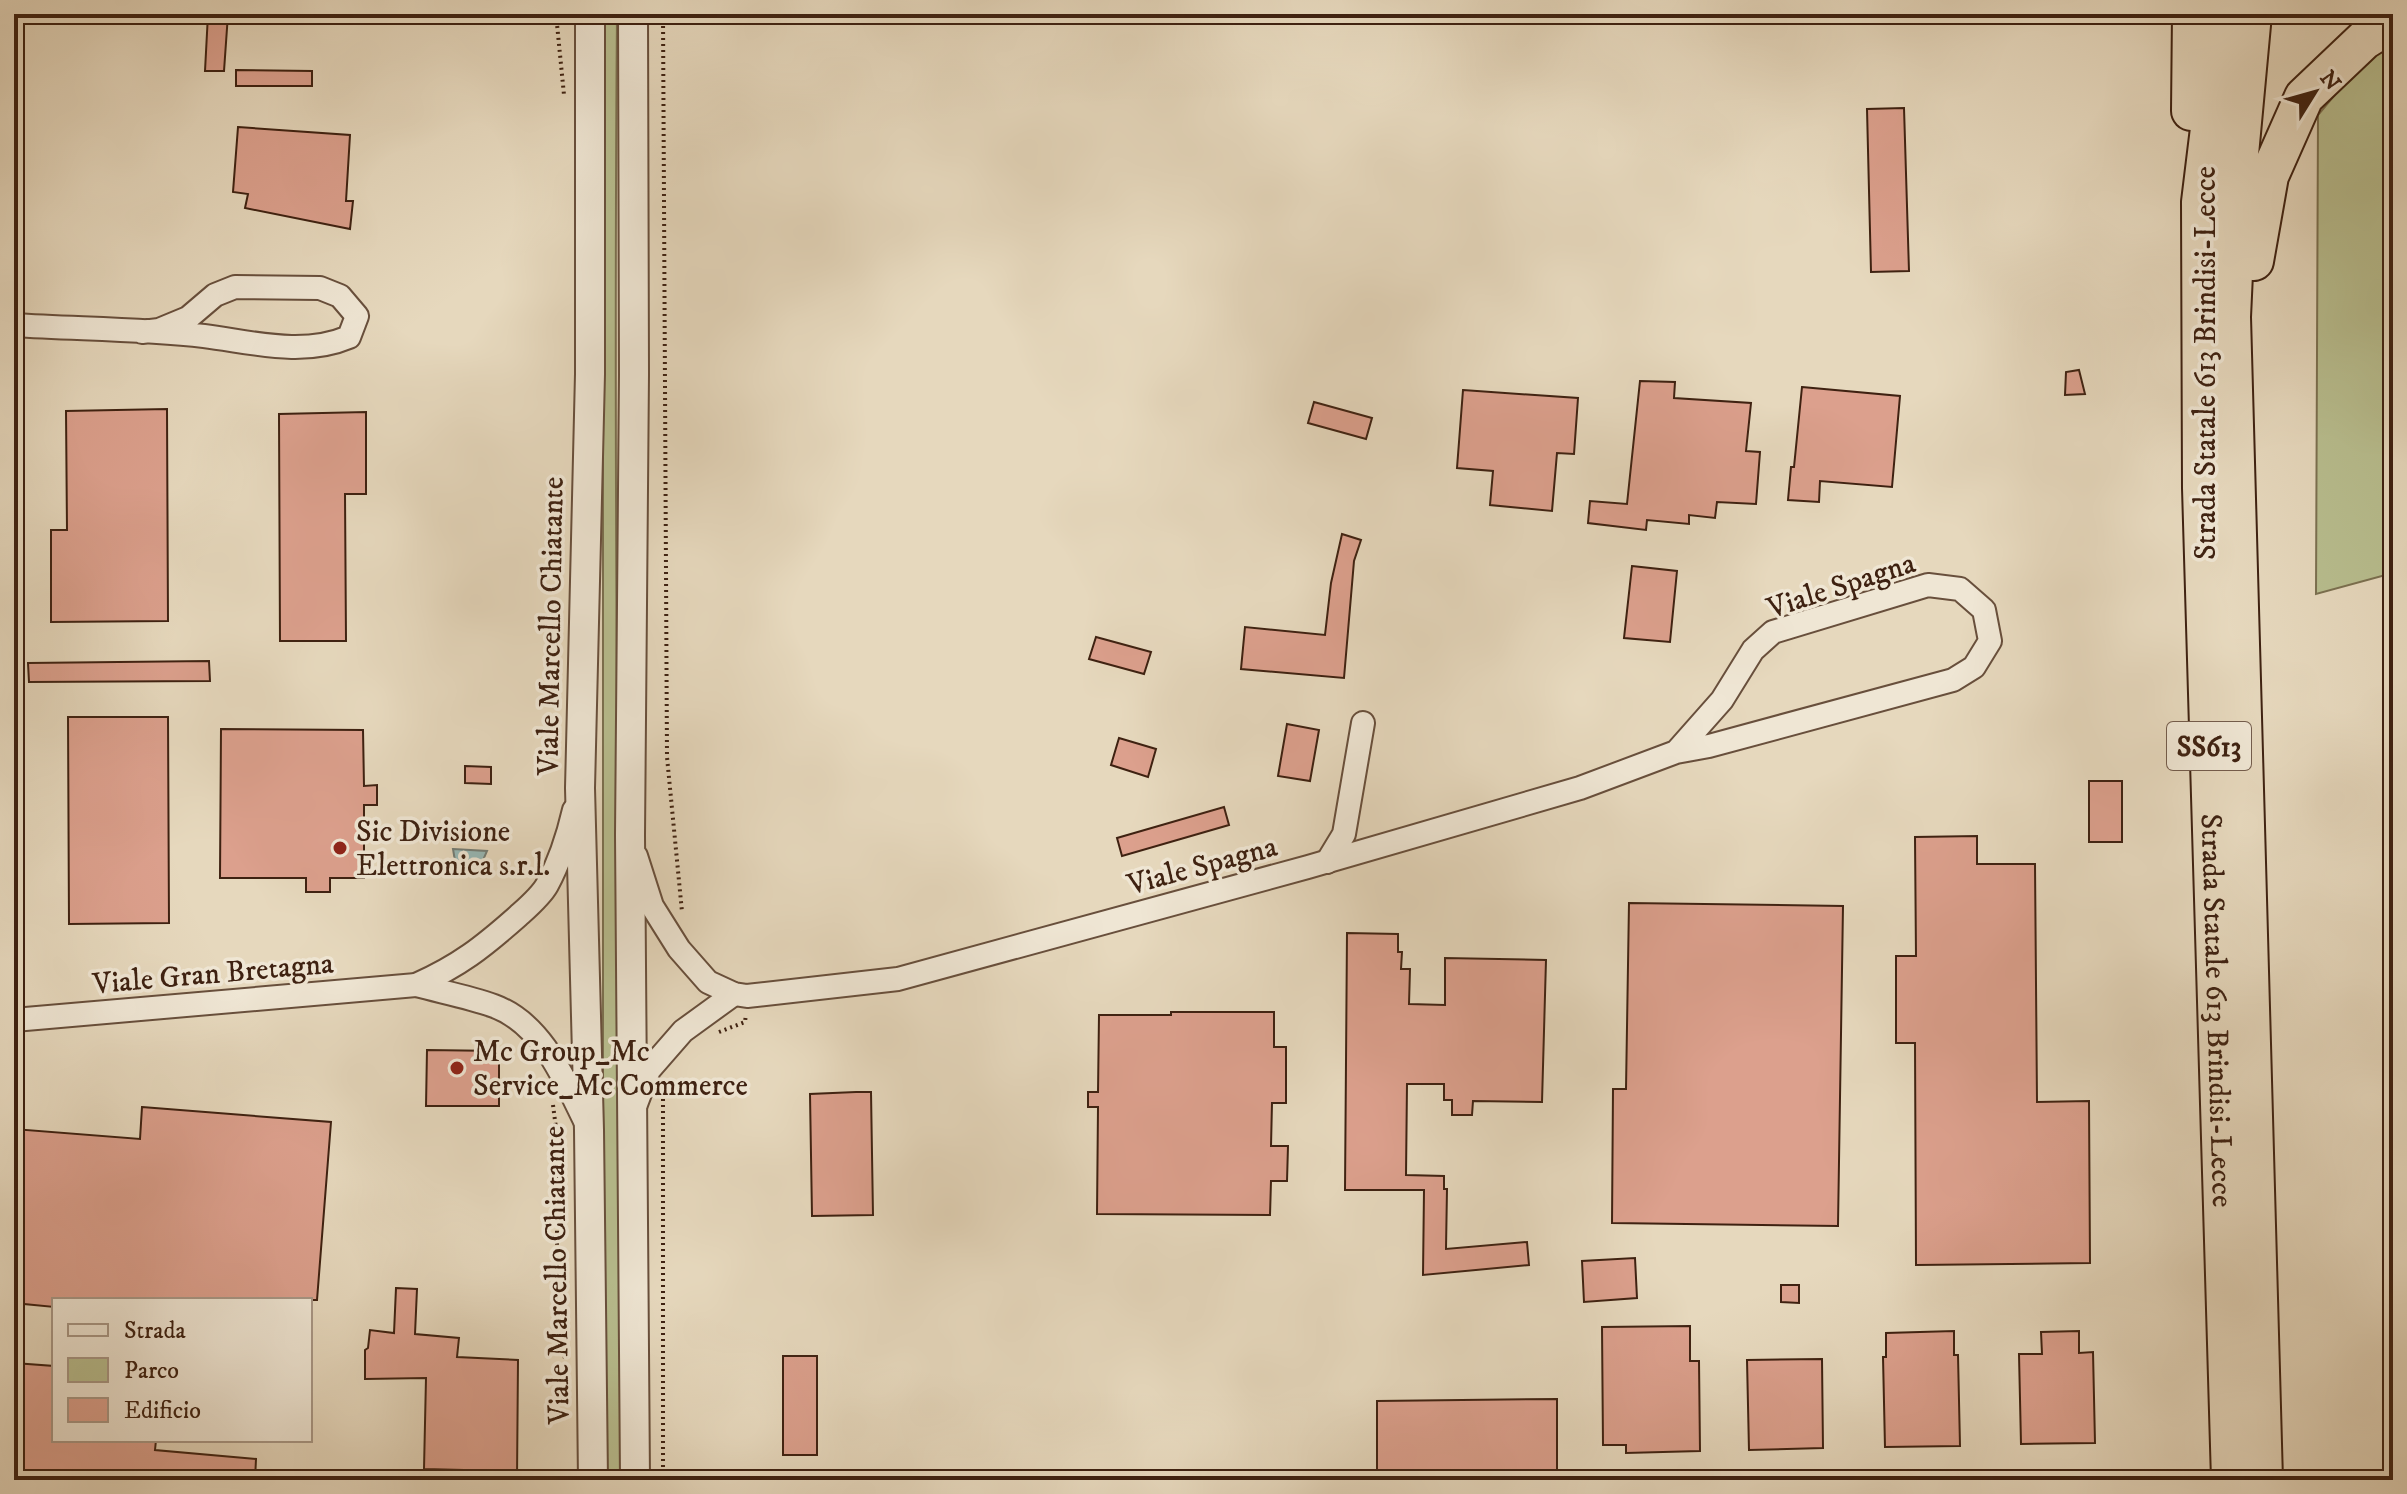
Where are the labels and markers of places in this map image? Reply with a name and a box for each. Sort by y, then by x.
place label: Sic Divisione Elettronica s.r.l. [356,814,550,885]
marker: Sic Divisione Elettronica s.r.l. [331,839,349,857]
place label: Mc Group_Mc Service_Mc Commerce [473,1034,748,1105]
marker: Mc Group_Mc Service_Mc Commerce [448,1059,466,1077]

